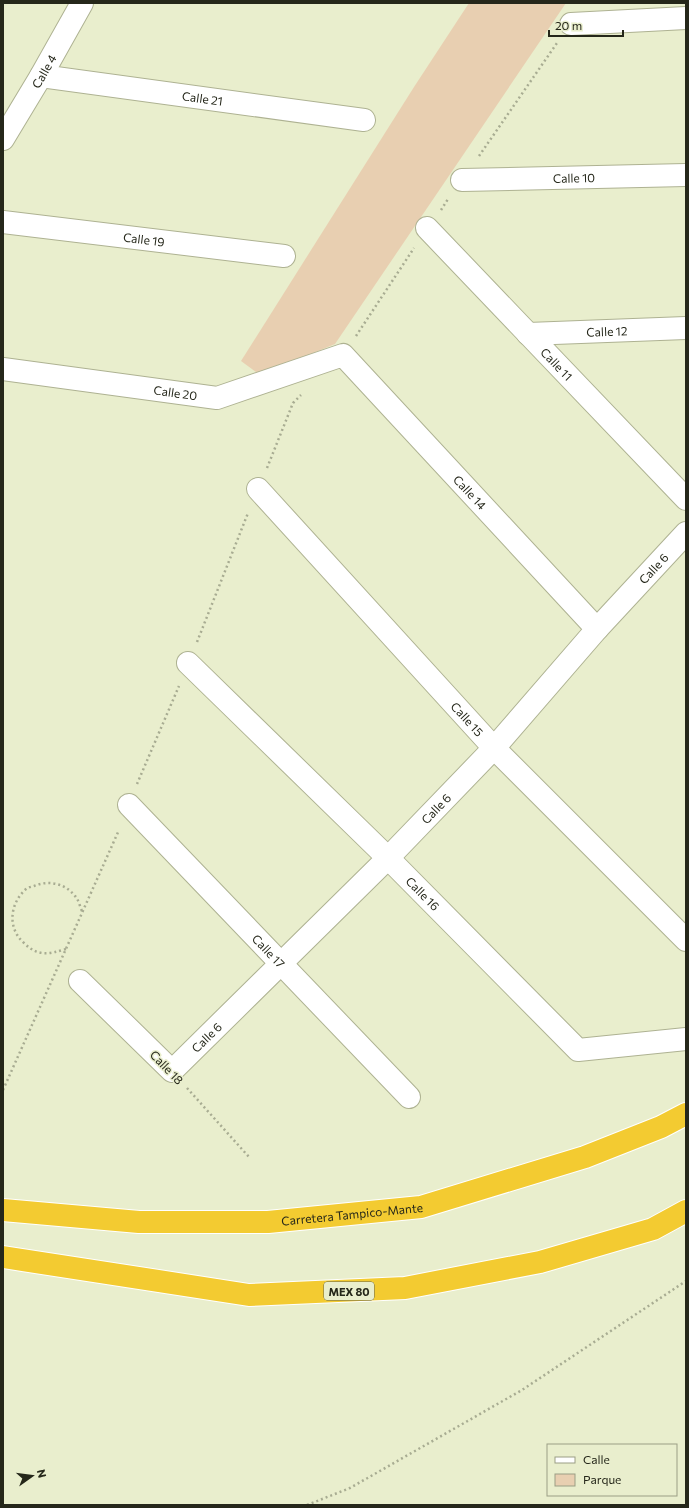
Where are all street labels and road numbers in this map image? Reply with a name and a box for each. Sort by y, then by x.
street label: Calle 4 [28,52,59,91]
street label: Calle 21 [181,88,224,108]
street label: Calle 10 [553,170,595,185]
street label: Calle 19 [122,230,166,249]
street label: Calle 12 [586,323,628,339]
street label: Calle 11 [538,345,576,383]
street label: Calle 20 [153,382,198,402]
street label: Calle 14 [451,472,489,512]
street label: Calle 6 [636,550,671,586]
street label: Calle 15 [448,699,487,739]
street label: Calle 6 [418,790,454,826]
street label: Calle 16 [403,874,443,913]
street label: Calle 17 [250,931,288,970]
street label: Calle 6 [188,1019,224,1055]
street label: Calle 18 [148,1047,186,1087]
street label: Carretera Tampico-Mante [281,1200,423,1228]
road number: MEX 80 [324,1282,374,1300]

